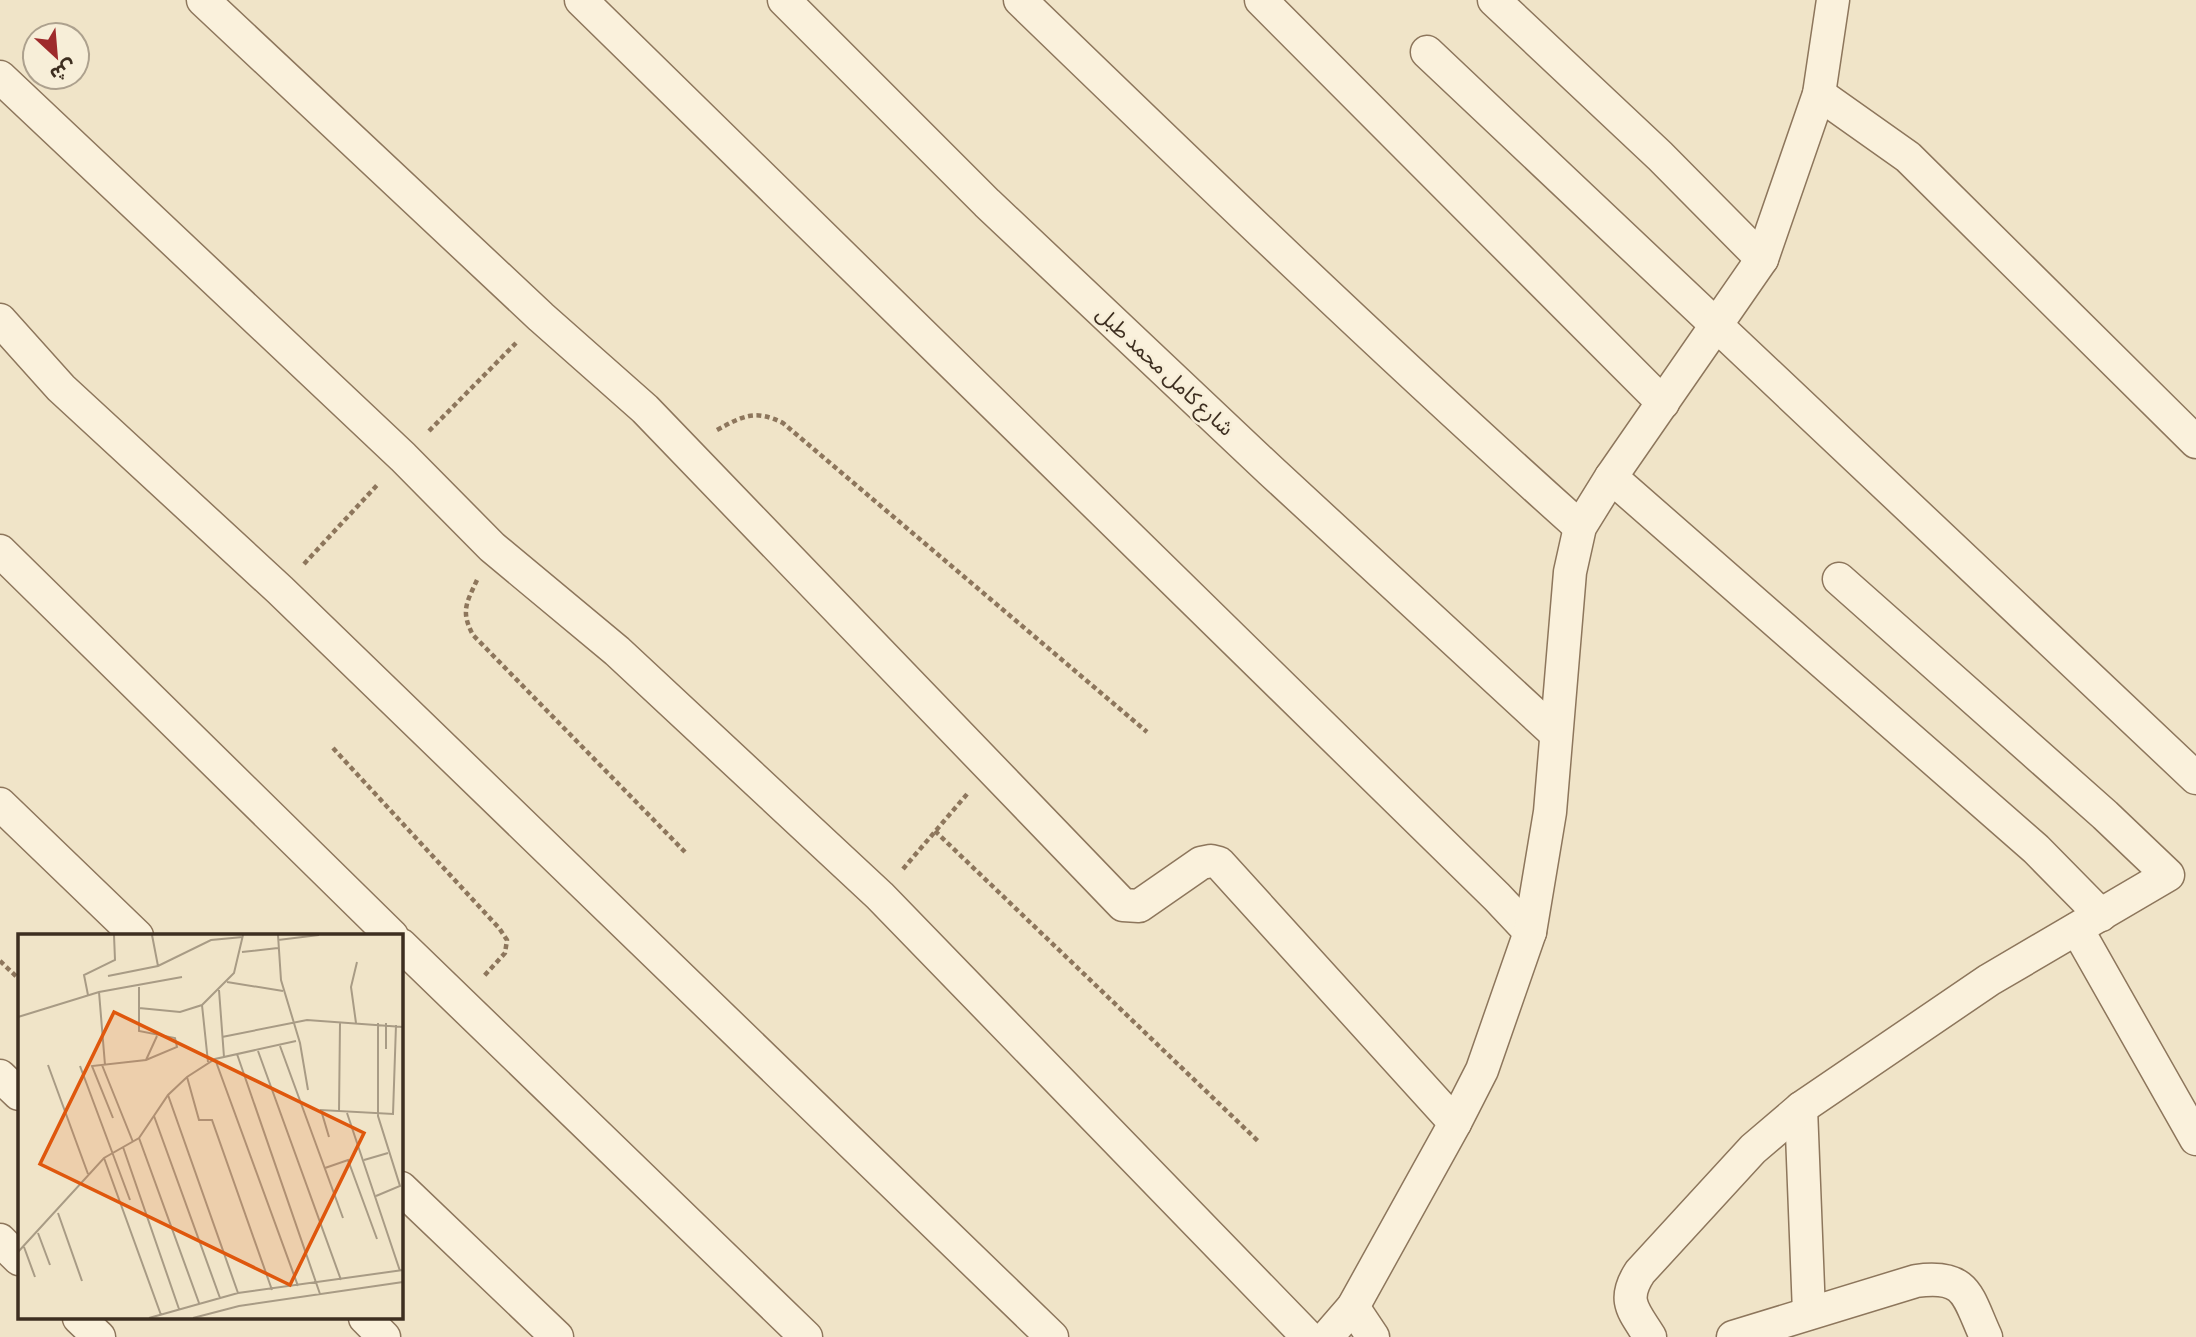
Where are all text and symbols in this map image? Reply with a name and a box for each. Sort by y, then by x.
north arrow [21,21,91,91]
text: ش [47,56,80,86]
street label: شارع كامل محمد طبل [1090,301,1238,443]
inset map [18,934,402,1320]

